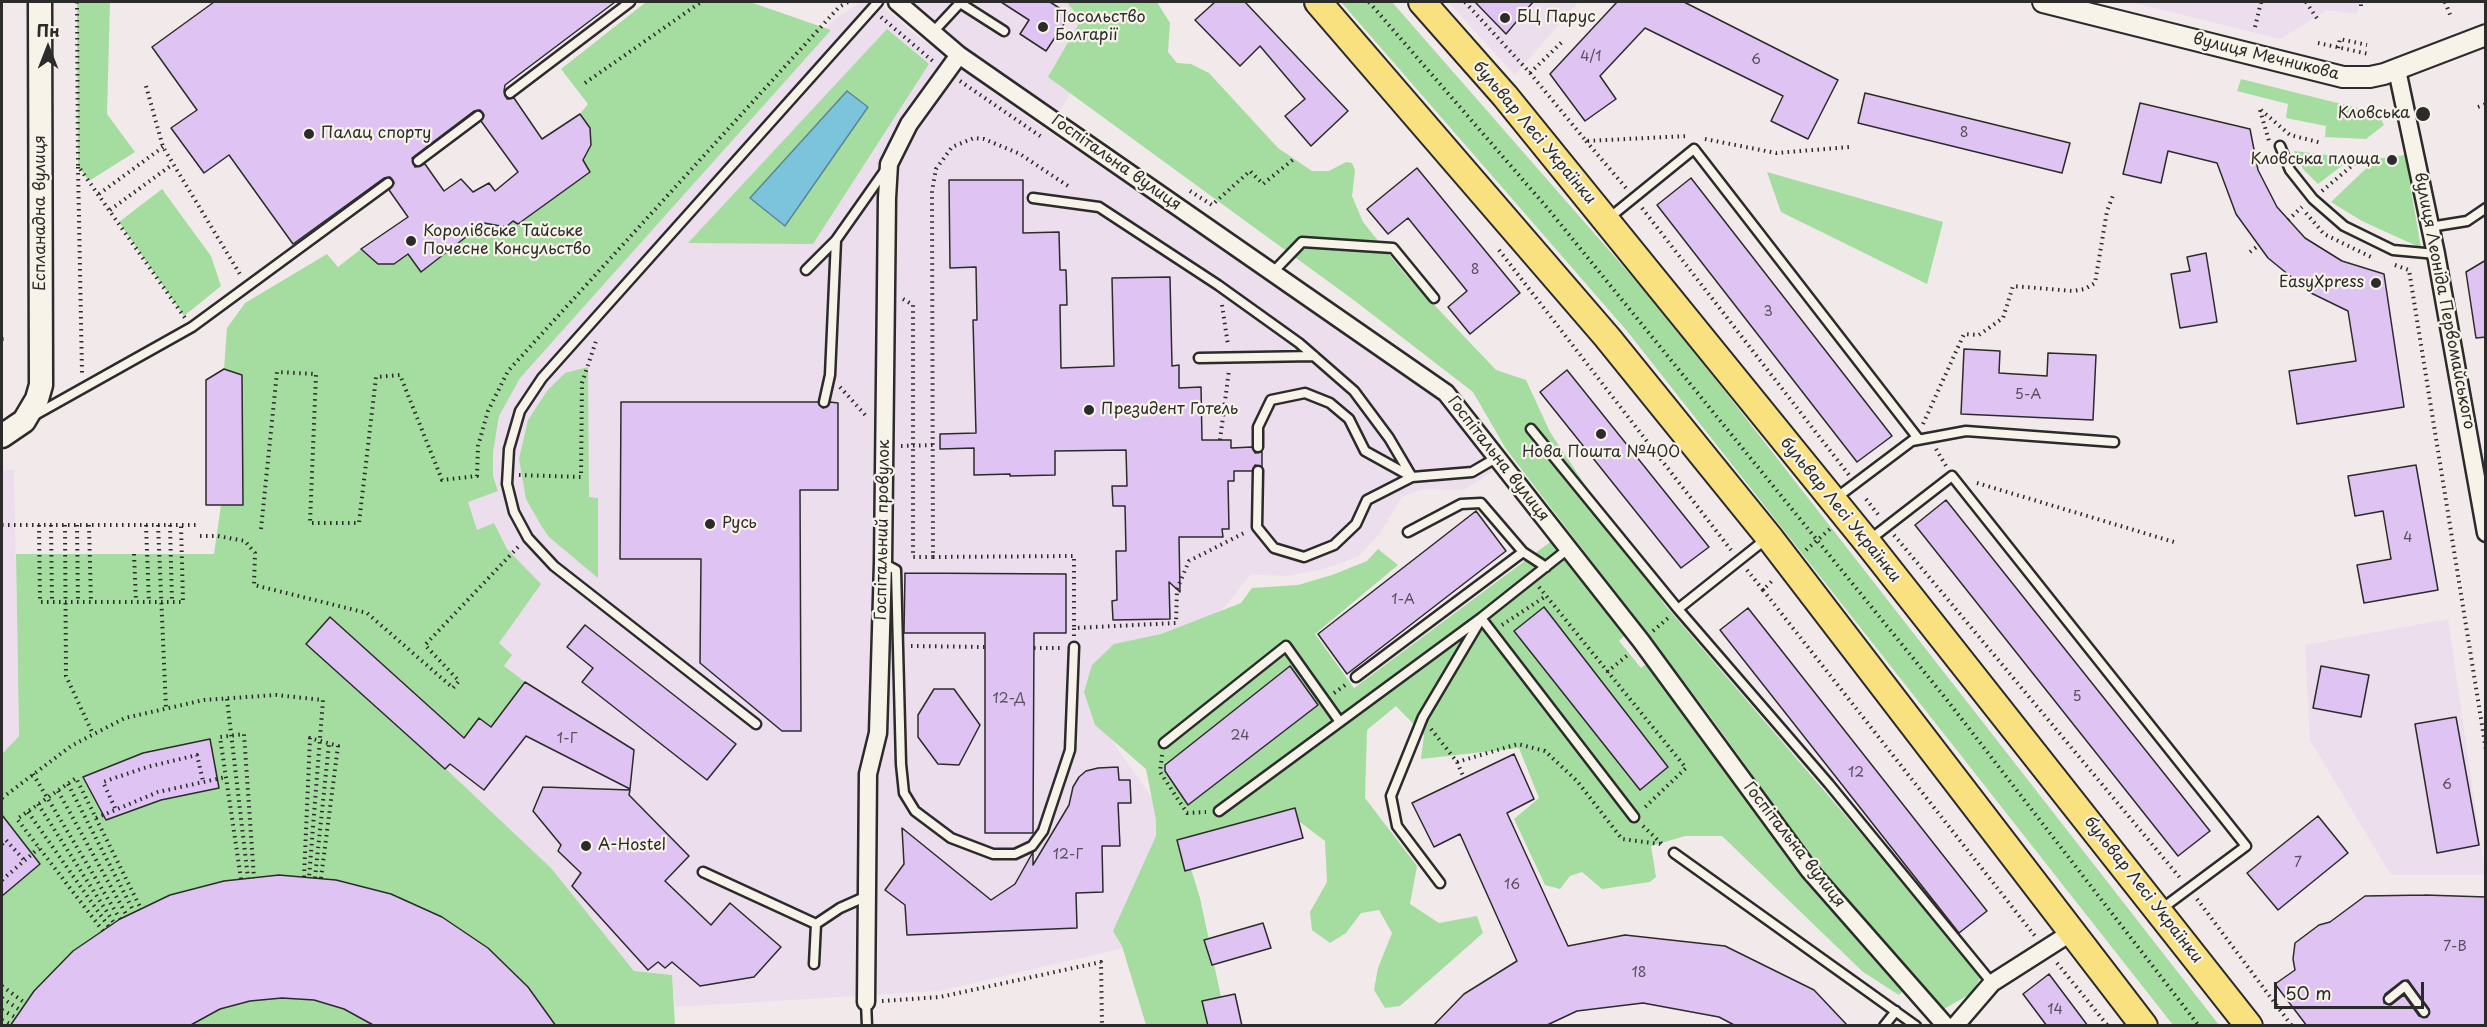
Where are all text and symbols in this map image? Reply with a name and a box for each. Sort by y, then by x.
place label: Посольство Болгарії [1055,8,1145,46]
place label: БЦ Парус [1517,8,1595,28]
marker: БЦ Парус [1498,11,1512,25]
north arrow [18,18,78,78]
text: Пн [36,18,60,42]
marker: Посольство Болгарії [1036,20,1050,34]
street label: вулиця Мечникова [2191,30,2341,84]
house number: 4/1 [1580,49,1602,65]
house number: 6 [1751,52,1761,68]
street label: бульвар Лесі Українки [1469,58,1599,208]
place label: Кловська [2338,104,2410,124]
marker: Кловська [2414,105,2432,123]
street label: Госпітальна вулиця [1047,111,1185,215]
place label: Палац спорту [321,124,431,144]
house number: 8 [1960,125,1968,141]
marker: Палац спорту [302,127,316,141]
street label: Еспланадна вулиця [31,135,51,291]
place label: Кловська площа [2250,150,2380,170]
marker: Кловська площа [2385,153,2399,167]
street label: вулиця Леоніда Первомайського [2410,171,2478,431]
place label: Королівське Тайське Почесне Консульство [423,222,591,260]
marker: Королівське Тайське Почесне Консульство [404,234,418,248]
house number: 8 [1471,262,1479,278]
place label: EasyXpress [2279,273,2364,293]
marker: EasyXpress [2369,276,2383,290]
house number: 3 [1763,304,1773,320]
house number: 5-А [2015,387,2041,403]
street label: Госпітальна вулиця [1443,392,1553,526]
place label: Президент Готель [1101,400,1238,420]
marker: Президент Готель [1082,403,1096,417]
marker: Нова Пошта №400 [1594,427,1608,441]
street label: бульвар Лесі Українки [1776,434,1904,586]
street label: Госпітальний провулок [872,439,894,621]
place label: Нова Пошта №400 [1522,443,1680,463]
place label: Русь [722,514,757,534]
marker: Русь [703,517,717,531]
house number: 4 [2403,530,2413,546]
house number: 1-А [1391,592,1415,608]
house number: 5 [2072,689,2082,705]
house number: 12-Д [992,691,1026,707]
house number: 24 [1231,728,1249,744]
house number: 1-Г [557,731,577,747]
house number: 12 [1848,765,1864,781]
house number: 6 [2442,777,2452,793]
street label: Госпітальна вулиця [1739,778,1849,912]
street label: бульвар Лесі Українки [2080,813,2206,967]
place label: A-Hostel [598,836,666,856]
marker: A-Hostel [579,839,593,853]
house number: 12-Г [1053,847,1083,863]
house number: 7 [2294,855,2302,871]
house number: 16 [1504,877,1520,893]
house number: 7-В [2443,939,2467,955]
house number: 18 [1631,965,1647,981]
scale bar [2277,970,2427,1008]
text: 50 m [2285,979,2332,1006]
house number: 14 [2047,1002,2063,1018]

